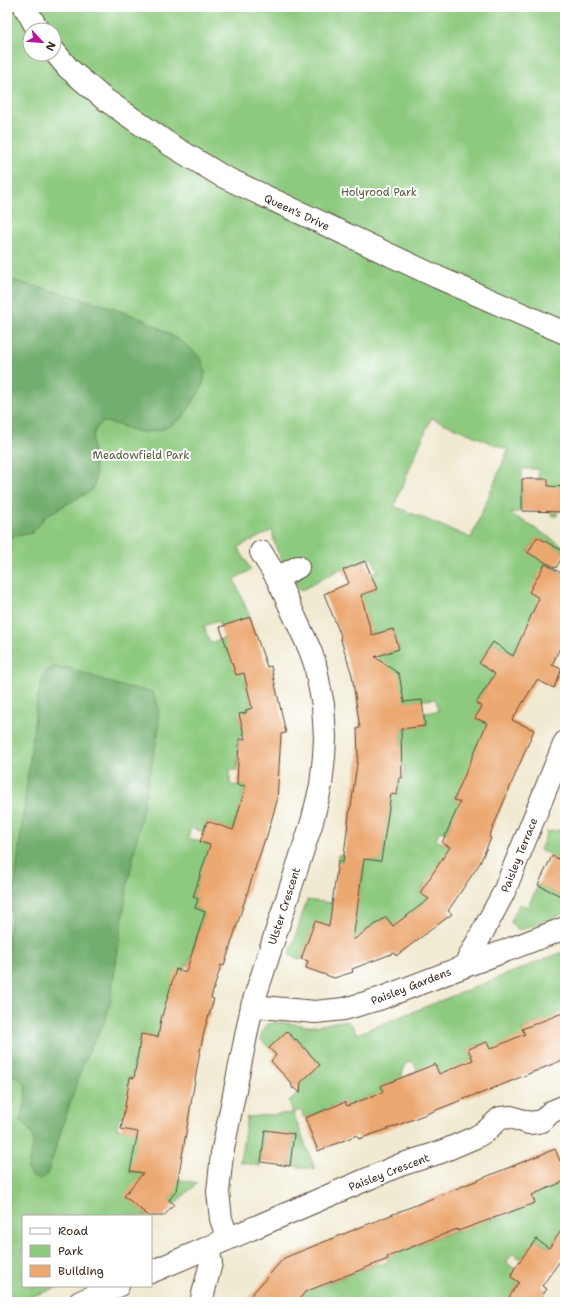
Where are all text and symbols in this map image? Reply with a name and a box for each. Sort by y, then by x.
north arrow [22,22,62,62]
text: N [42,39,59,54]
park label: Holyrood Park [341,185,417,200]
street label: Queen's Drive [261,191,332,234]
park label: Meadowfield Park [92,448,190,463]
street label: Paisley Terrace [498,816,541,895]
street label: Ulster Crescent [265,865,304,947]
street label: Paisley Gardens [369,964,454,1009]
street label: Paisley Crescent [347,1150,432,1195]
legend [22,1215,152,1287]
text: Road [58,1223,89,1239]
text: Park [58,1243,84,1259]
text: Building [58,1263,104,1279]

